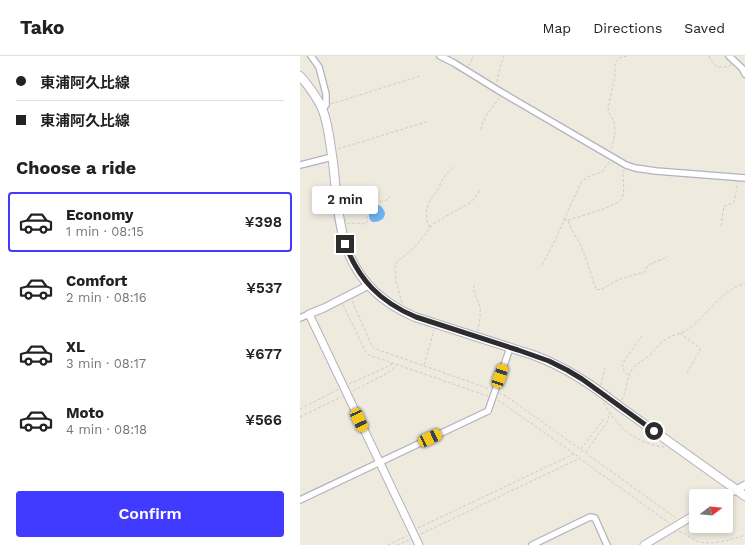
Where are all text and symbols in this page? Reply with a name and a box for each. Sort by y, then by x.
text: Tako [20,16,64,39]
text: Map [543,20,571,36]
text: Directions [593,20,662,36]
text: Saved [684,20,725,36]
text: 東浦阿久比線 [40,74,130,92]
text: 東浦阿久比線 [40,112,130,130]
text: Choose a ride [16,157,136,178]
callout: 2 min [312,186,378,214]
text: 2 min [327,192,363,207]
icon: car [18,204,54,240]
text: Economy [66,206,133,224]
text: ¥398 [245,213,282,231]
text: 1 min · 08:15 [66,224,144,239]
route end [336,235,354,253]
icon: car [18,270,54,306]
text: Comfort [66,272,127,290]
text: ¥537 [246,279,282,297]
text: 2 min · 08:16 [66,290,147,305]
icon: car [18,336,54,372]
text: XL [66,338,85,356]
text: ¥677 [246,345,282,363]
text: 3 min · 08:17 [66,356,146,371]
car [490,363,510,389]
icon: car [18,402,54,438]
text: Moto [66,404,104,422]
car [348,407,370,433]
text: ¥566 [245,411,282,429]
text: 4 min · 08:18 [66,422,147,437]
route start [645,422,663,440]
car [417,427,443,449]
north arrow [689,489,733,533]
map controls [689,489,733,533]
button: Confirm [16,491,284,537]

